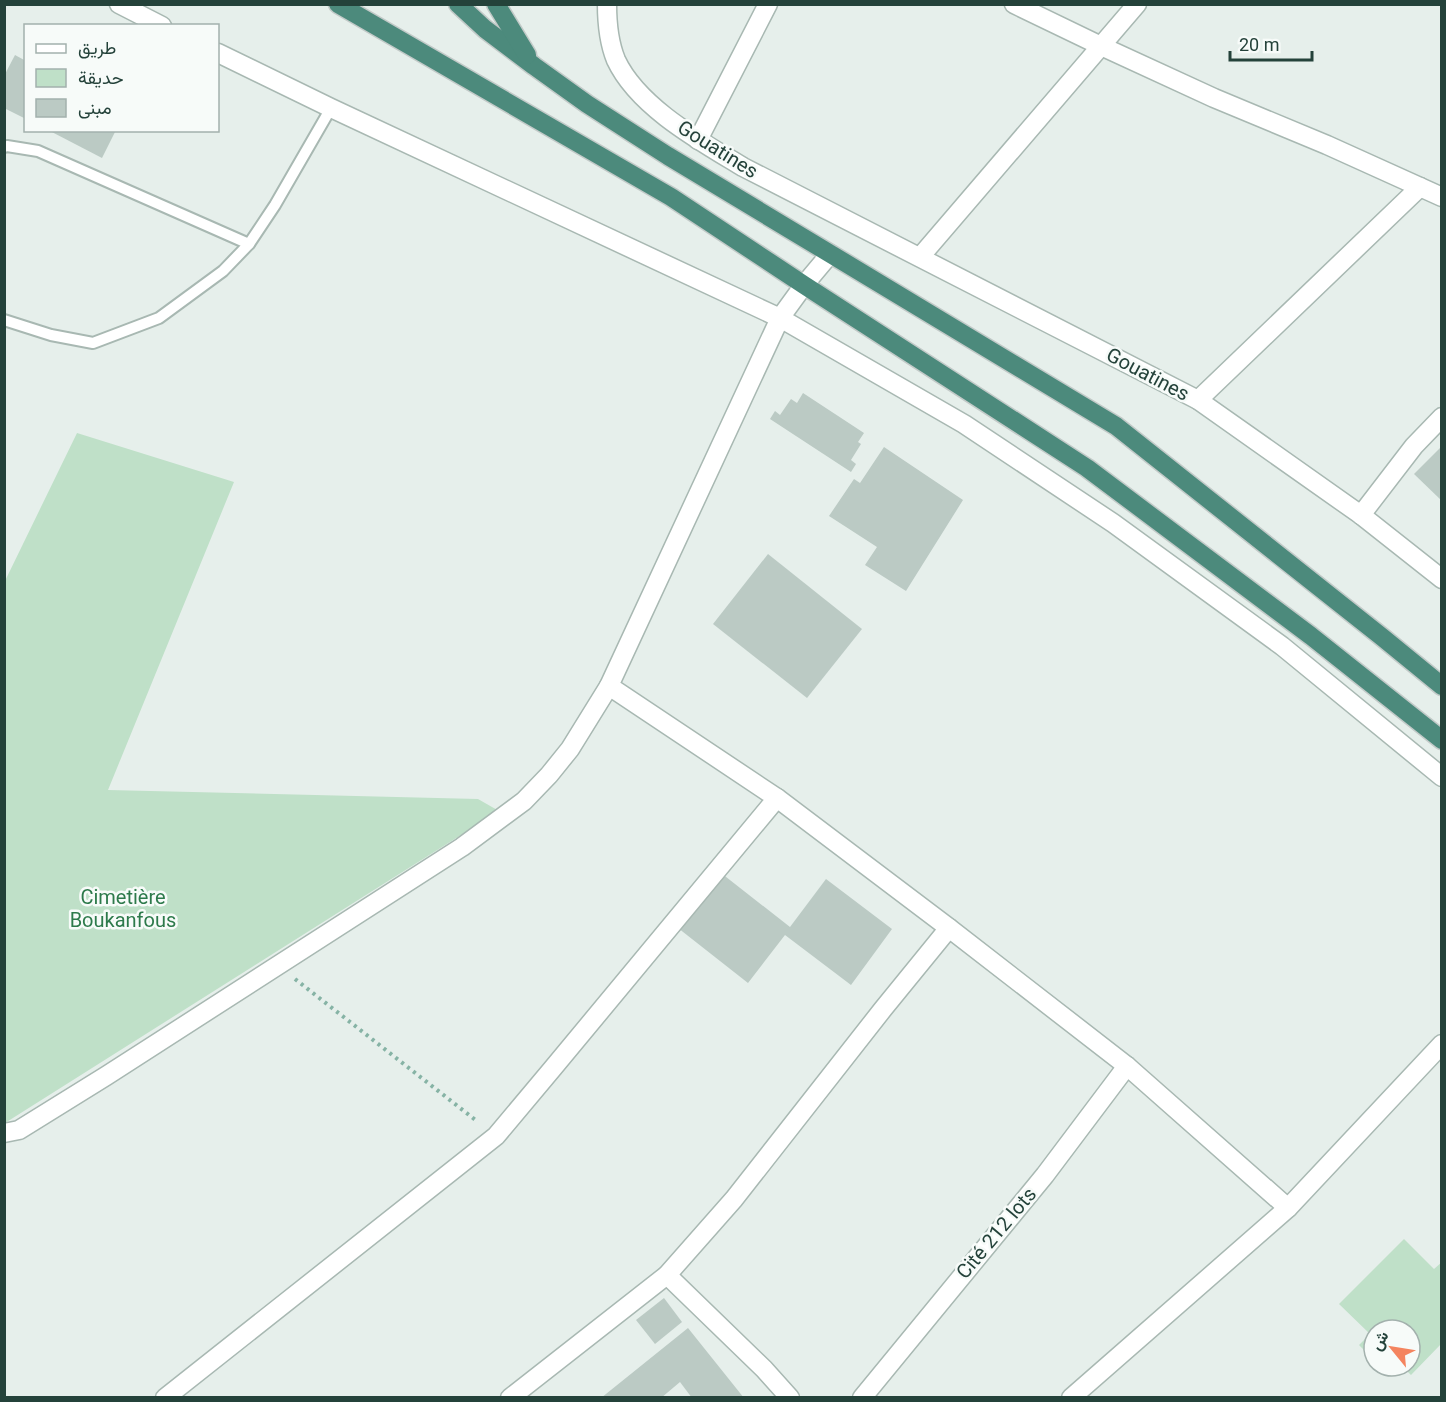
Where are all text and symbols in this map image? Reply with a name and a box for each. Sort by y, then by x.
legend [24,24,219,132]
scale bar [1230,24,1312,62]
text: 20 m [1239,34,1279,55]
text: طريق [78,37,116,59]
text: حديقة [78,67,124,88]
text: مبنى [78,97,112,119]
street label: Gouatines [673,115,763,183]
street label: Gouatines [1102,342,1194,406]
park label: Cimetière Boukanfous [70,885,176,932]
street label: Cité 212 lots [951,1182,1041,1284]
north arrow [1362,1318,1422,1378]
text: ش [1366,1328,1392,1354]

